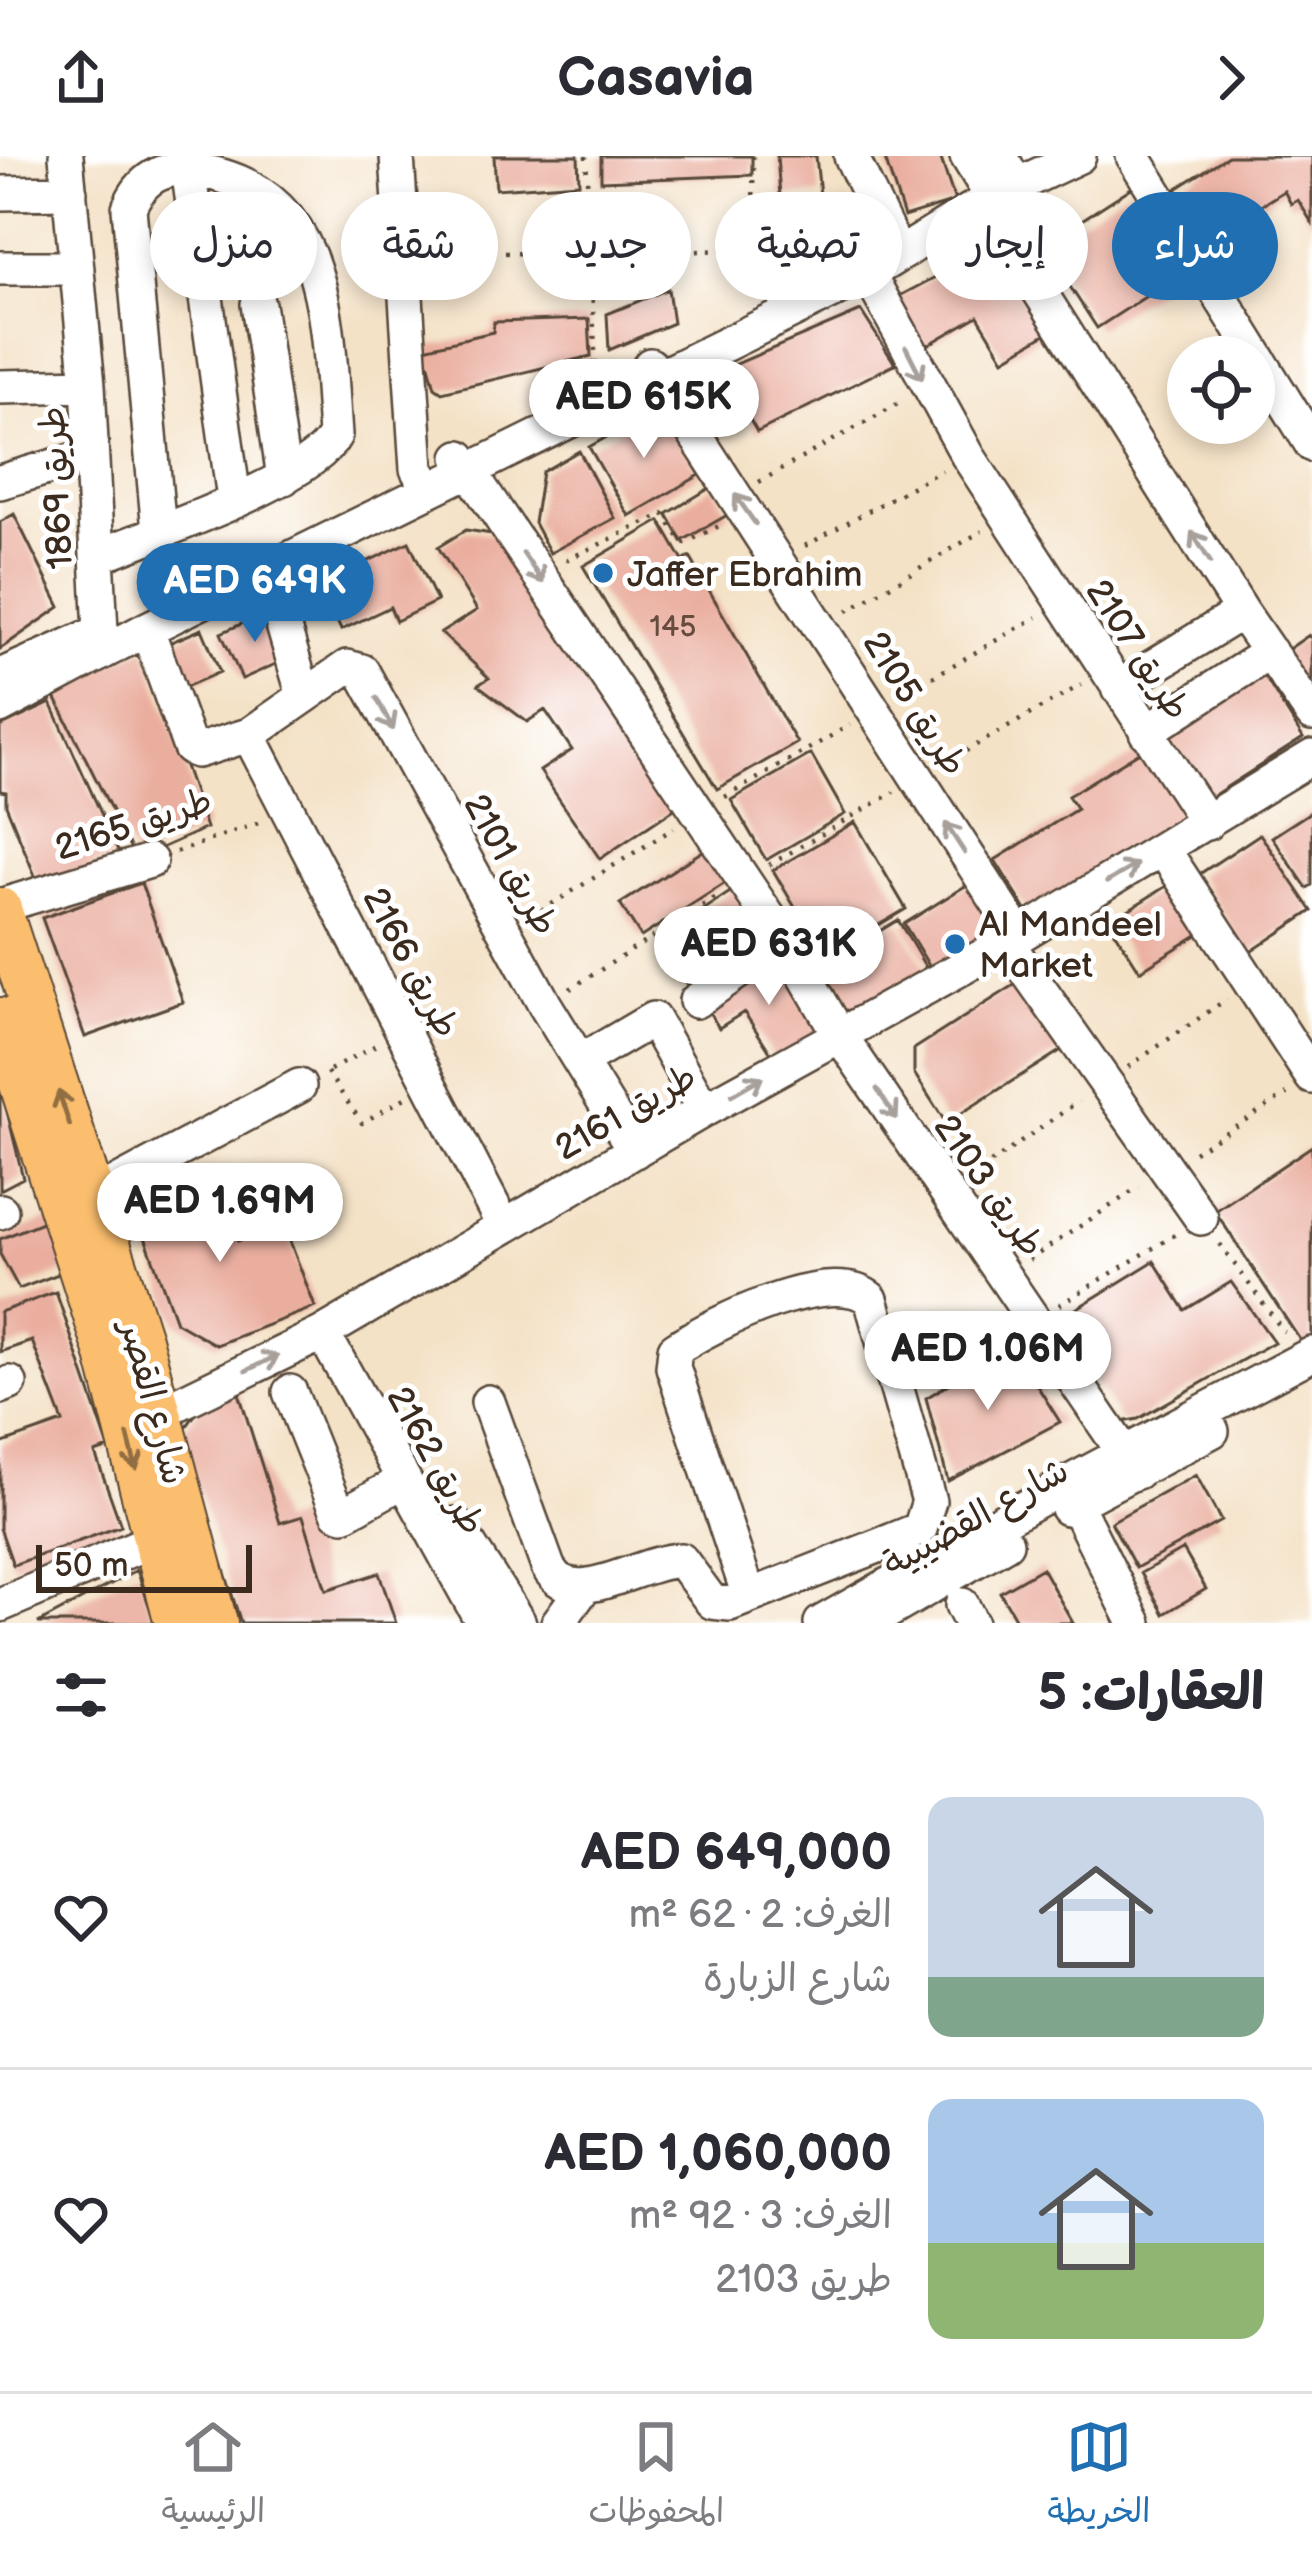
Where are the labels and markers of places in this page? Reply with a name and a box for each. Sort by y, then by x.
pin: AED 615K [520,359,768,461]
pin: AED 649K [131,543,379,645]
place label: Jaffer Ebrahim [627,554,862,597]
marker: Jaffer Ebrahim [590,560,616,586]
place label: Al Mandeel Market [979,904,1162,988]
pin: AED 631K [645,906,893,1008]
marker: Al Mandeel Market [942,931,968,957]
pin: AED 1.69M [83,1163,357,1265]
pin: AED 1.06M [851,1311,1125,1413]

